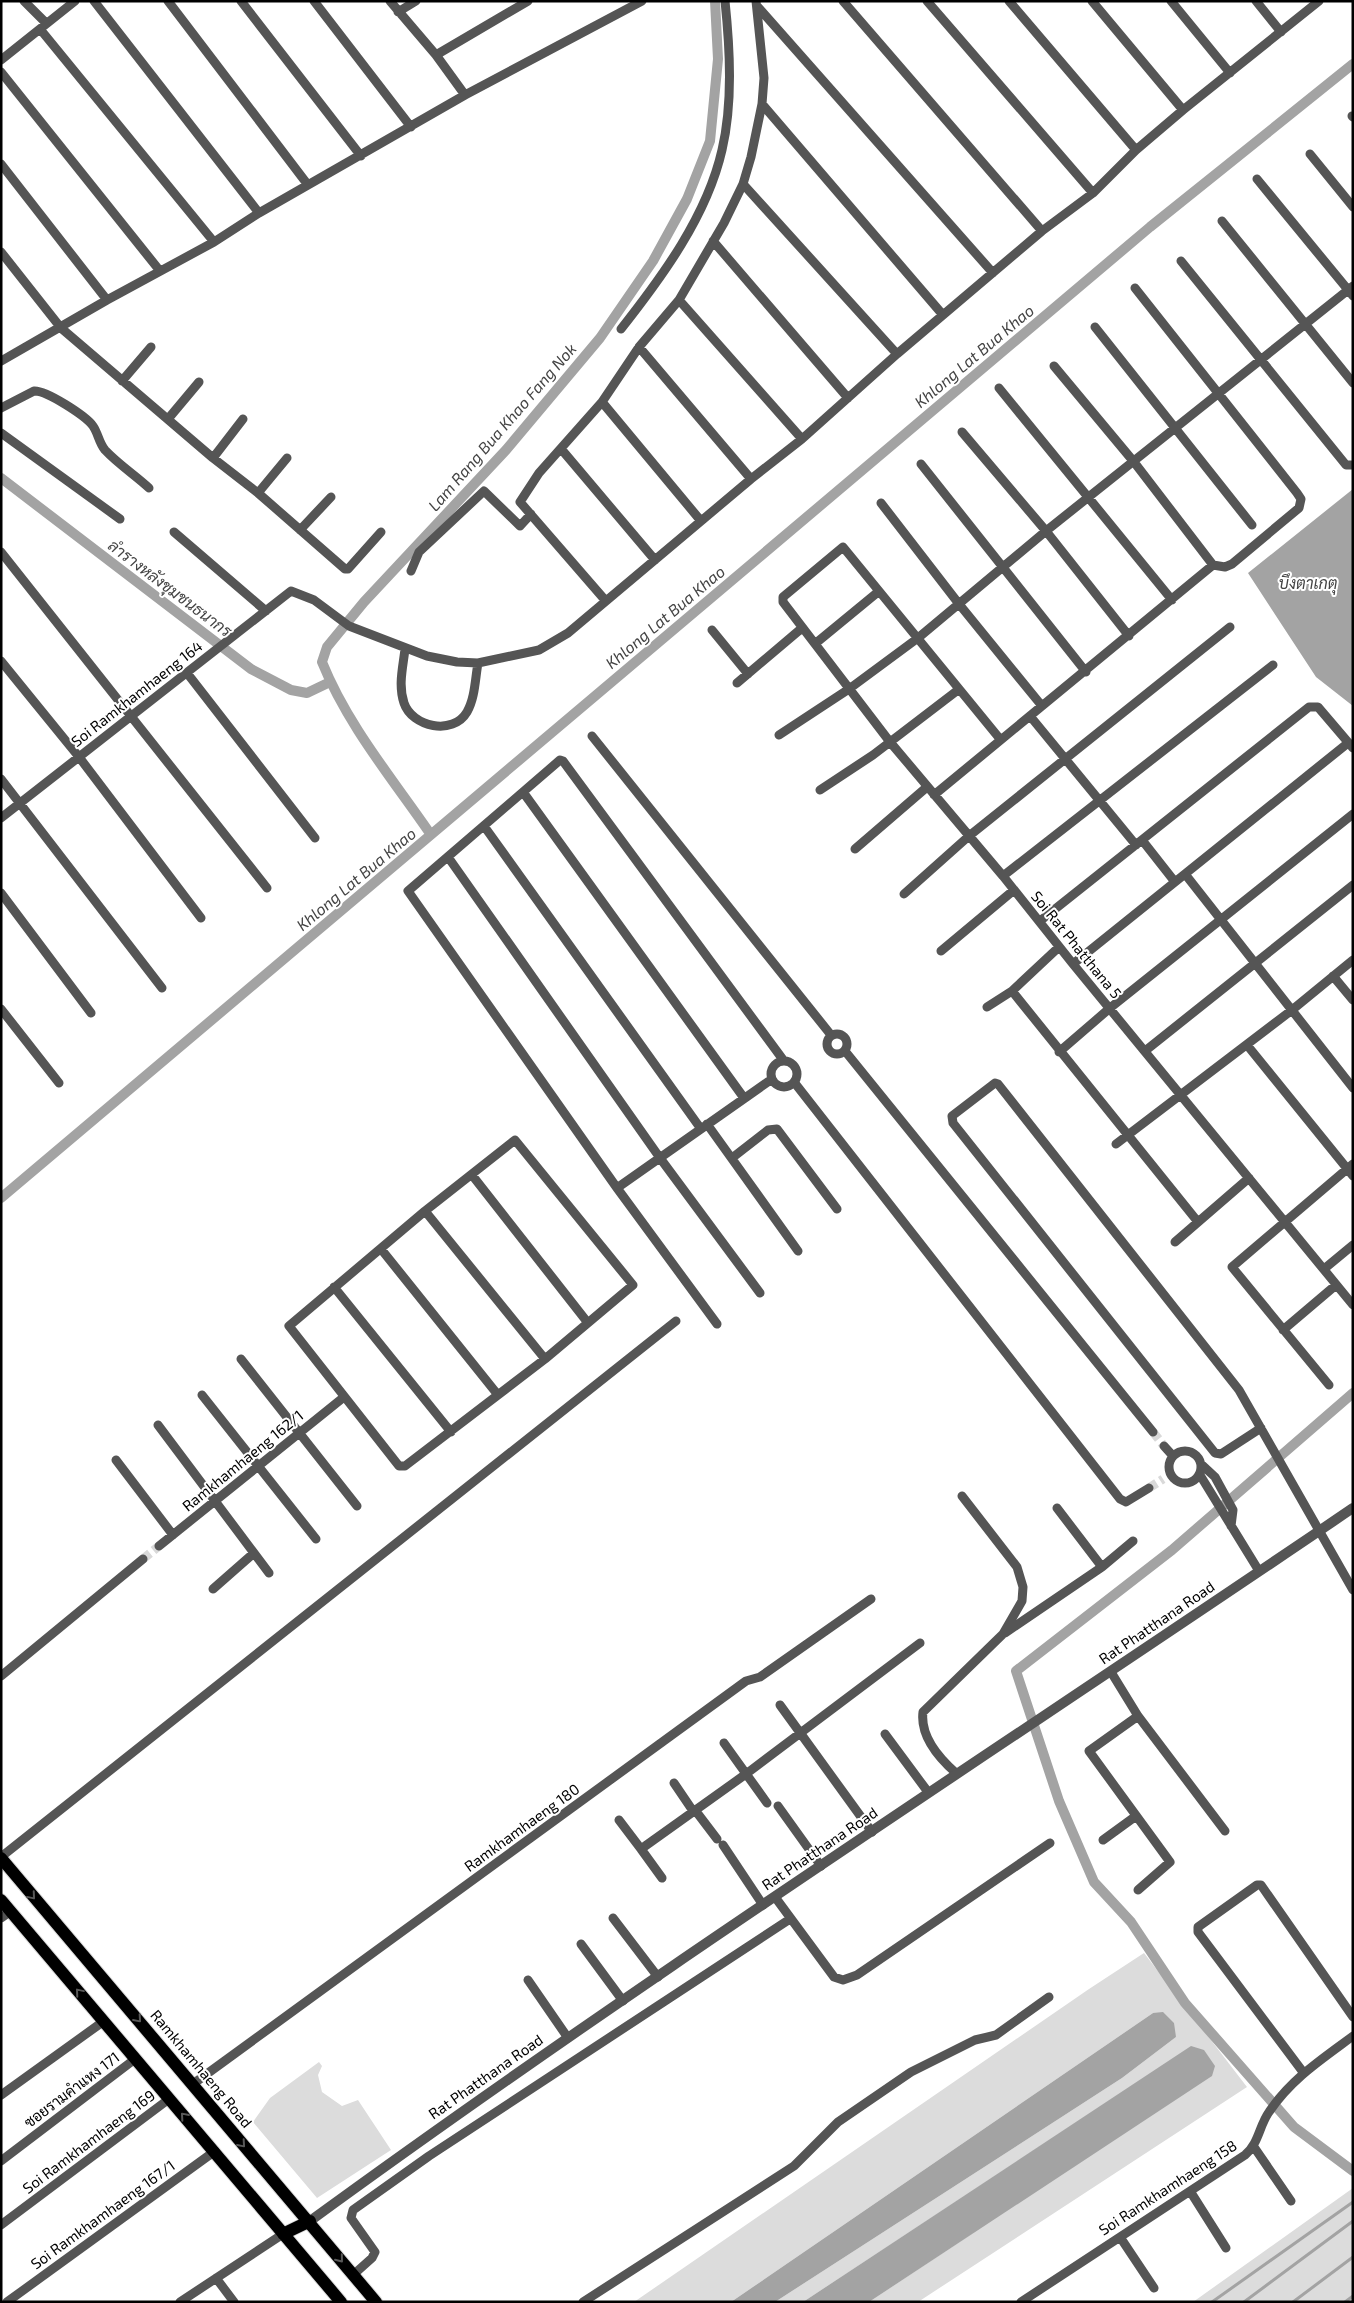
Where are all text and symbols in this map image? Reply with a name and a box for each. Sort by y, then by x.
water label: Khlong Lat Bua Khao [910,300,1037,411]
water label: Lam Rang Bua Khao Fang Nok [424,339,580,514]
water label: ลำรางหลังชุมชนธนากร [103,535,237,643]
water label: Khlong Lat Bua Khao [601,561,728,672]
water label: บึงตาเกตุ [1279,573,1337,595]
street label: Soi Ramkhamhaeng 164 [67,636,206,750]
water label: Khlong Lat Bua Khao [292,823,419,934]
street label: Soi Rat Phatthana 5 [1028,887,1126,1002]
street label: Ramkhamhaeng 162/1 [178,1406,307,1515]
street label: Rat Phatthana Road [1095,1577,1218,1668]
street label: Ramkhamhaeng 180 [460,1779,582,1875]
street label: Rat Phatthana Road [758,1803,881,1894]
one-way arrow [27,1890,36,1899]
one-way arrow [77,1989,85,1998]
street label: Ramkhamhaeng Road [147,2006,256,2131]
one-way arrow [132,2014,141,2023]
street label: Rat Phatthana Road [425,2030,546,2122]
street label: ซอยรามคำแหง 171 [20,2047,123,2131]
street label: Soi Ramkhamhaeng 169 [19,2086,158,2197]
one-way arrow [181,2113,190,2122]
street label: Soi Ramkhamhaeng 158 [1095,2136,1240,2239]
one-way arrow [237,2138,246,2147]
street label: Soi Ramkhamhaeng 167/1 [27,2156,178,2273]
one-way arrow [335,2253,343,2262]

